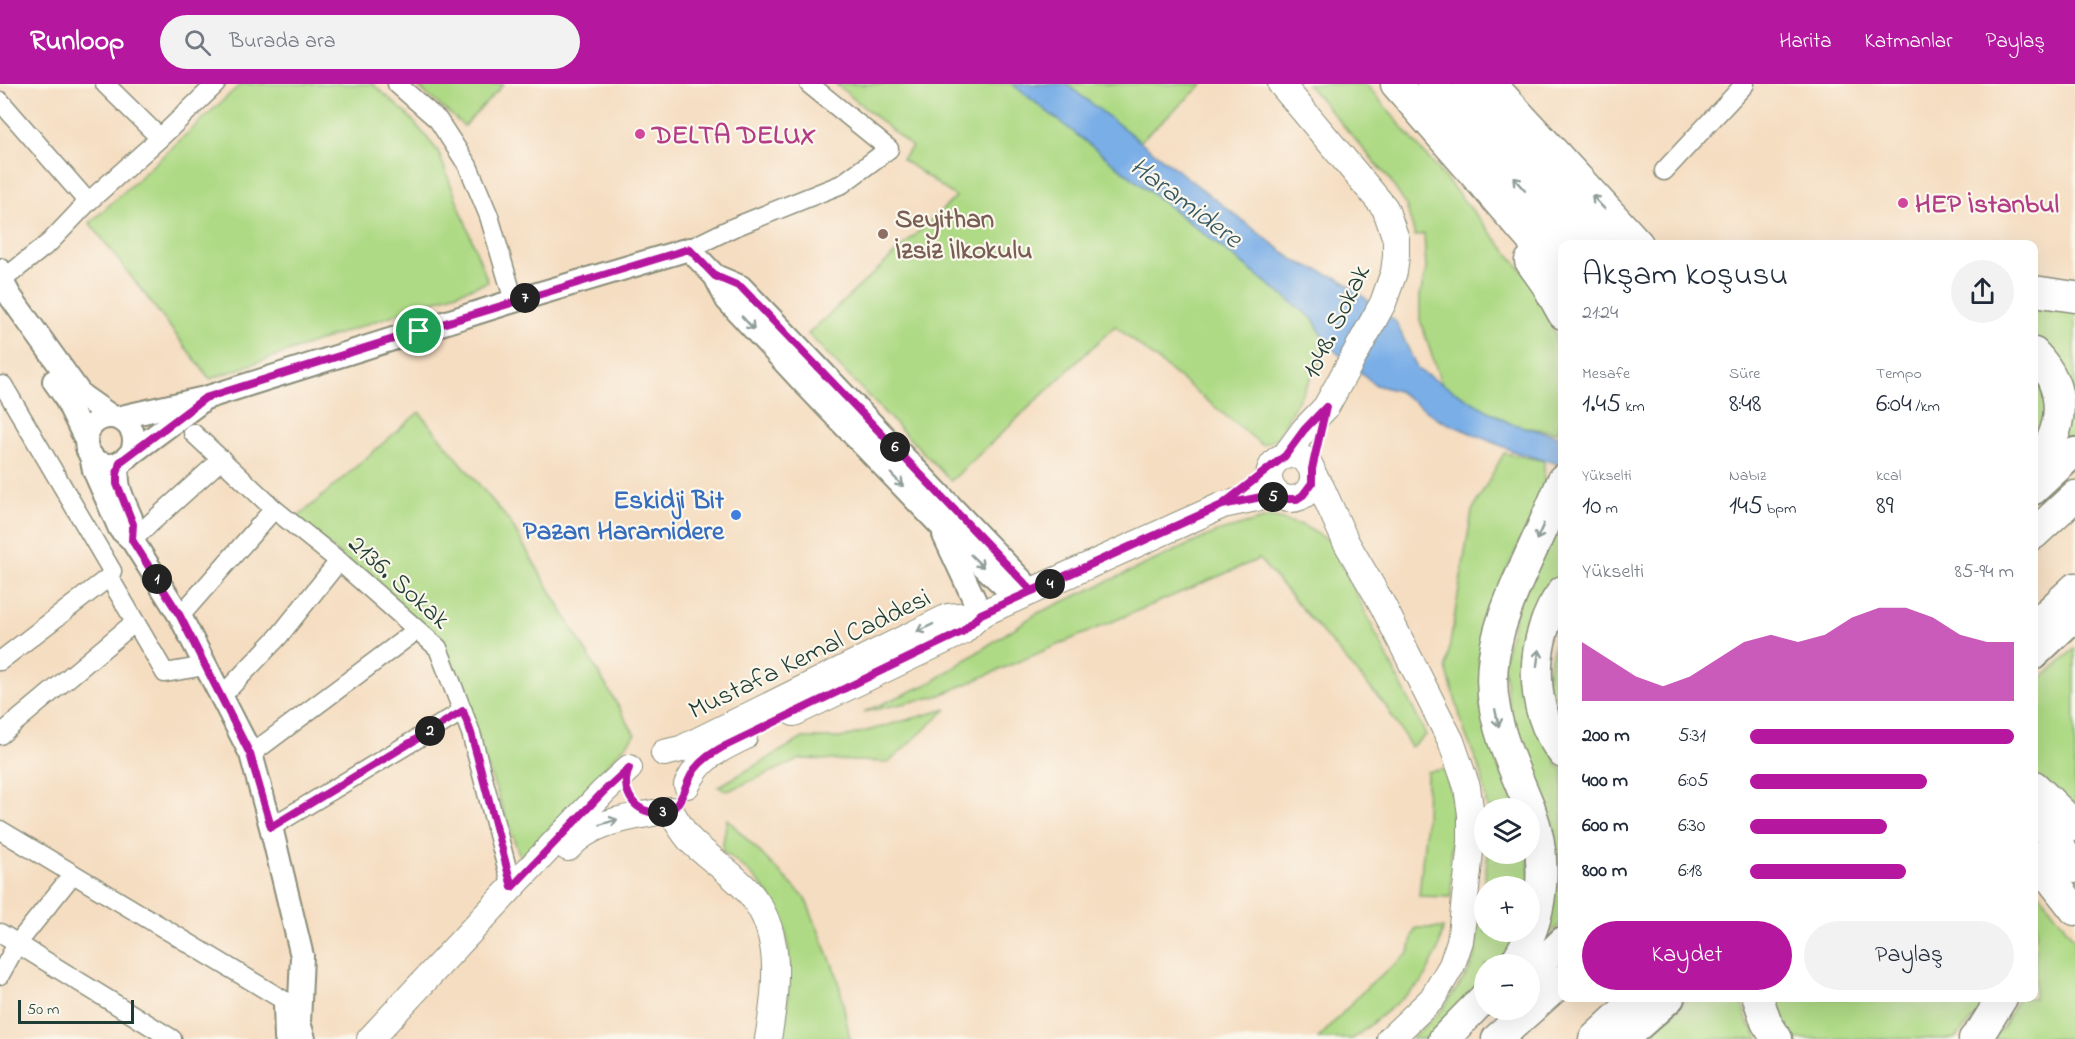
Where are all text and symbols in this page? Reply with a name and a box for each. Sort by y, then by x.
search box [160,15,580,69]
text: Runloop [30,22,124,63]
icon: search [181,26,214,59]
text: Burada ara [229,26,336,58]
text: Harita [1779,27,1832,57]
text: Katmanlar [1865,27,1953,57]
text: Paylaş [1986,27,2045,57]
place label: DELTA DELUX [650,117,816,156]
marker: DELTA DELUX [633,127,647,141]
water label: Haramidere [1120,148,1251,261]
one-way arrow [1512,177,1526,192]
place label: HEP İstanbul [1915,186,2059,225]
one-way arrow [1591,194,1605,209]
marker: HEP İstanbul [1896,196,1910,210]
place label: Seyithan İzsiz İlkokulu [895,201,1032,271]
marker: Seyithan İzsiz İlkokulu [876,227,890,241]
text: Akşam koşusu [1582,252,1788,300]
street label: 1048. Sokak [1293,258,1382,386]
button: share [1951,260,2014,323]
pin: 7 [510,283,540,313]
text: 7 [522,286,528,310]
text: 21:24 [1582,299,1618,328]
pin [393,305,444,356]
icon: arrive [402,314,435,347]
one-way arrow [741,315,755,330]
text: Mesafe [1582,362,1630,386]
text: Süre [1729,362,1761,386]
text: Tempo [1876,362,1922,386]
text: 1.45 [1582,386,1621,424]
text: 8:48 [1729,386,1761,424]
text: 6:04 [1876,386,1912,424]
text: km [1621,395,1645,419]
text: /km [1912,395,1940,419]
pin: 6 [880,432,910,462]
text: 6 [891,435,899,459]
text: Yükselti [1582,464,1632,488]
text: Nabız [1729,464,1766,488]
text: kcal [1876,464,1901,488]
one-way arrow [889,472,903,487]
place label: Eskidji Bit Pazarı Haramidere [523,482,725,552]
pin: 5 [1258,482,1288,512]
text: 5 [1268,485,1278,509]
text: 10 [1582,488,1602,526]
text: 145 [1729,488,1763,526]
text: 89 [1876,488,1894,526]
text: m [1602,497,1618,521]
text: bpm [1763,497,1796,521]
marker: Eskidji Bit Pazarı Haramidere [729,508,743,522]
one-way arrow [1533,523,1545,541]
street label: 2136. Sokak [338,526,458,640]
one-way arrow [970,553,985,568]
text: Yükselti [1582,558,1644,587]
text: 85–94 m [1955,558,2014,587]
pin: 1 [142,564,172,594]
text: 1 [154,567,160,591]
pin: 4 [1035,569,1065,599]
text: 4 [1047,572,1053,596]
street label: Mustafa Kemal Caddesi [682,580,938,731]
one-way arrow [916,623,934,635]
one-way arrow [1533,649,1544,669]
one-way arrow [1491,708,1503,727]
pin: 2 [415,716,445,746]
text: 2 [426,719,434,743]
text: 200 m [1582,722,1630,751]
text: 5:31 [1678,722,1706,751]
text: 400 m [1582,767,1628,796]
text: 6:05 [1678,767,1709,796]
pin: 3 [648,797,678,827]
map controls [1474,798,1540,1020]
button: layers [1474,798,1540,864]
text: 3 [660,800,666,824]
text: 600 m [1582,812,1629,841]
text: 6:30 [1678,812,1705,841]
one-way arrow [599,816,618,827]
text: 800 m [1582,857,1627,886]
text: 6:18 [1678,857,1702,886]
button: + [1474,876,1540,942]
button: Kaydet [1582,921,1792,990]
button: Paylaş [1804,921,2014,990]
button: − [1474,954,1540,1020]
scale bar [18,997,134,1024]
text: 50 m [27,998,59,1022]

